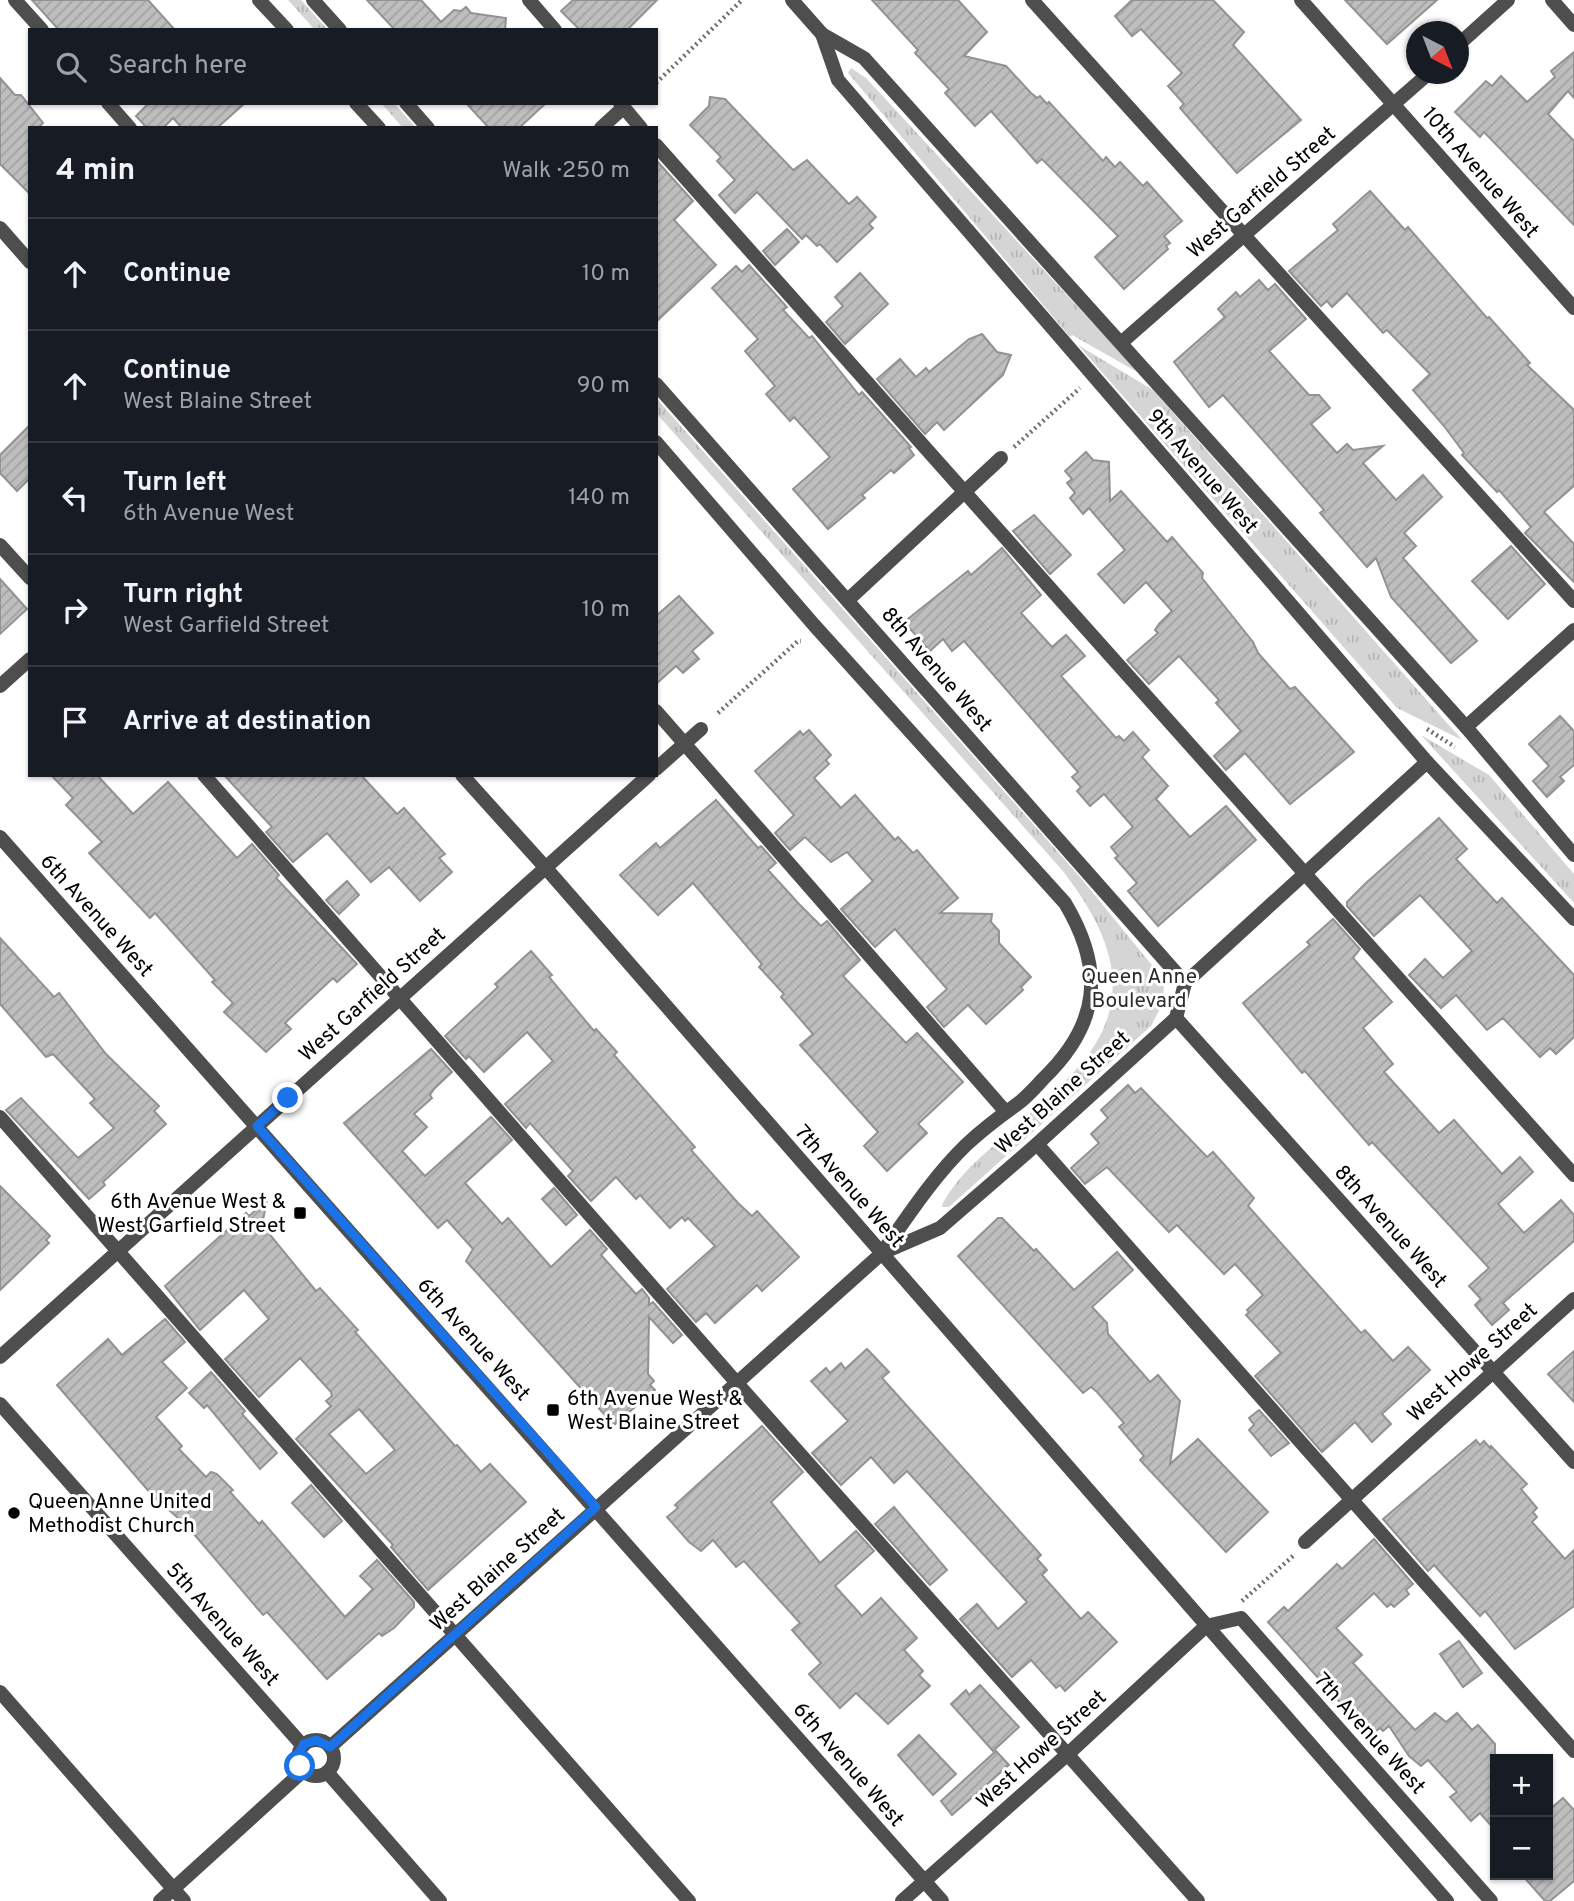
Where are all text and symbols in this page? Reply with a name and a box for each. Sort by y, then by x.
north arrow [1406,21,1469,84]
search box [28,28,658,105]
icon: search [52,48,90,86]
text: Search here [108,50,247,83]
street label: 10th Avenue West [1415,102,1544,244]
street label: West Garfield Street [1182,121,1342,265]
text: 4 min [56,153,135,190]
text: Walk · 250 m [502,157,630,186]
icon: ahead [56,255,94,293]
text: Continue [123,258,231,291]
text: 10 m [582,260,630,289]
text: Continue [123,355,231,388]
icon: ahead [56,367,94,405]
text: 90 m [577,372,630,401]
text: West Blaine Street [123,388,312,417]
street label: 9th Avenue West [1140,404,1263,540]
text: Turn left [123,467,227,500]
icon: left [56,479,94,517]
text: 140 m [568,484,630,513]
text: 6th Avenue West [123,500,295,529]
text: Turn right [123,579,243,612]
icon: right [56,591,94,629]
text: 10 m [582,596,630,625]
street label: 8th Avenue West [874,602,997,738]
text: West Garfield Street [123,612,330,641]
icon: arrive [56,703,94,741]
text: Arrive at destination [123,706,371,739]
street label: 6th Avenue West [33,849,158,983]
street label: West Garfield Street [294,922,452,1068]
park label: Queen Anne Boulevard [1081,964,1197,1015]
street label: West Blaine Street [990,1025,1136,1161]
route end [272,1082,303,1113]
street label: 7th Avenue West [788,1120,910,1254]
street label: 8th Avenue West [1327,1160,1452,1294]
place label: 6th Avenue West & West Garfield Street [97,1189,286,1240]
marker: 6th Avenue West & West Garfield Street [292,1205,308,1221]
street label: 6th Avenue West [410,1273,535,1407]
street label: West Howe Street [1402,1298,1544,1429]
place label: 6th Avenue West & West Blaine Street [567,1386,743,1437]
marker: 6th Avenue West & West Blaine Street [545,1402,561,1418]
place label: Queen Anne United Methodist Church [28,1489,212,1540]
street label: West Blaine Street [425,1502,571,1638]
marker: Queen Anne United Methodist Church [6,1505,22,1521]
street label: 5th Avenue West [159,1558,284,1692]
street label: 7th Avenue West [1307,1668,1431,1800]
street label: West Howe Street [971,1685,1113,1816]
street label: 6th Avenue West [786,1697,909,1833]
route start [284,1750,315,1781]
map controls [1490,1754,1553,1880]
button: + [1490,1754,1553,1817]
button: − [1490,1817,1553,1880]

